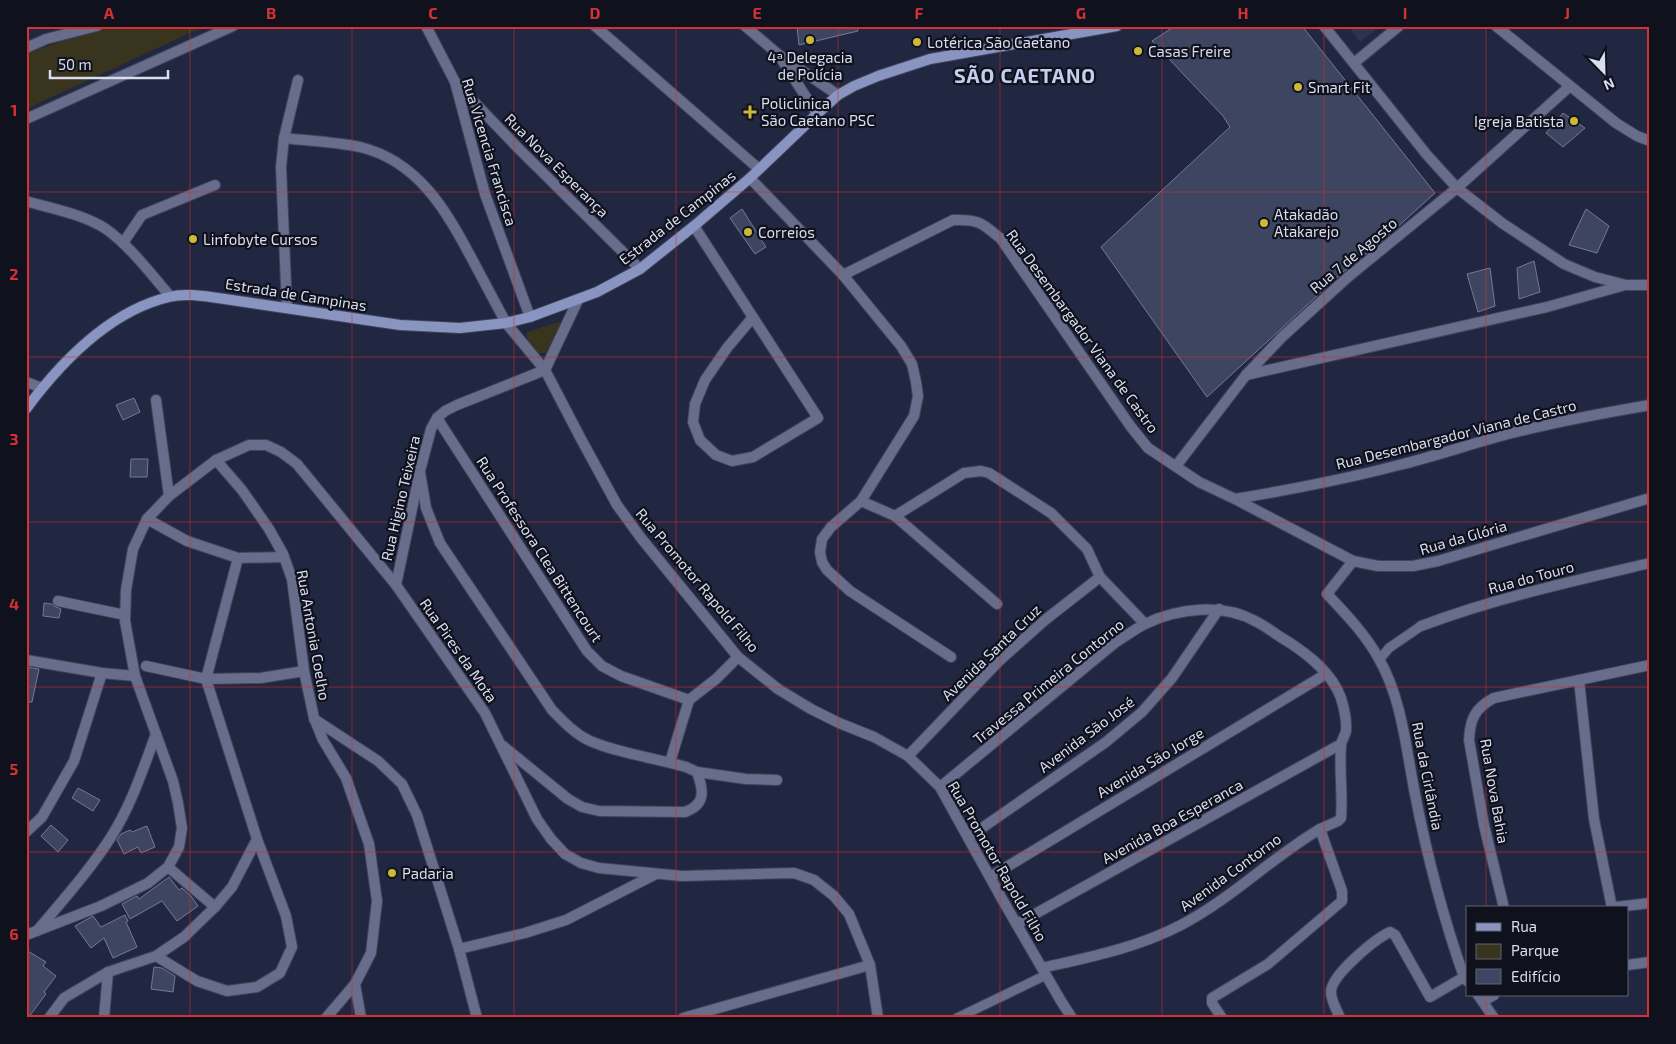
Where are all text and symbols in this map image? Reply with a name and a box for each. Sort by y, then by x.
text: A [104,3,115,22]
text: B [266,3,276,22]
text: C [428,3,438,22]
text: D [590,3,601,22]
text: E [752,3,762,22]
text: F [915,3,924,22]
text: G [1076,3,1086,22]
text: H [1237,3,1249,22]
text: I [1403,3,1407,22]
text: J [1564,3,1570,22]
place label: Lotérica São Caetano [927,33,1070,51]
marker: 4ª Delegacia de Polícia [804,34,816,46]
marker: Lotérica São Caetano [911,36,923,48]
place label: Casas Freire [1148,42,1231,60]
marker: Casas Freire [1132,45,1144,57]
scale bar [50,48,168,80]
place label: 4ª Delegacia de Polícia [767,48,853,83]
north arrow [1578,48,1628,98]
text: 50 m [58,55,92,73]
district label: SÃO CAETANO [954,63,1096,87]
text: N [1601,75,1617,94]
street label: Rua Vicencia Francisca [459,76,521,228]
place label: Smart Fit [1308,78,1371,96]
marker: Smart Fit [1292,81,1304,93]
place label: Policlinica São Caetano PSC [761,94,875,129]
text: 1 [11,100,17,119]
marker: Policlinica São Caetano PSC [743,105,757,119]
street label: Rua Nova Esperança [501,109,613,221]
place label: Igreja Batista [1474,112,1564,131]
marker: Igreja Batista [1568,115,1580,127]
street label: Estrada de Campinas [615,166,739,268]
place label: Atakadão Atakarejo [1274,205,1339,241]
street label: Rua 7 de Agosto [1306,213,1400,297]
marker: Atakadão Atakarejo [1258,217,1270,229]
place label: Correios [758,223,815,241]
marker: Correios [742,226,754,238]
street label: Rua Desembargador Viana de Castro [1003,226,1163,436]
place label: Linfobyte Cursos [203,230,318,248]
marker: Linfobyte Cursos [187,233,199,245]
text: 2 [9,264,19,283]
street label: Estrada de Campinas [224,274,368,314]
street label: Rua Desembargador Viana de Castro [1334,395,1578,473]
text: 3 [9,429,19,448]
street label: Rua Higino Teixeira [377,434,423,562]
street label: Rua Professora Clea Bittencourt [473,453,607,645]
street label: Rua Promotor Rapold Filho [633,504,763,656]
street label: Rua da Glória [1417,516,1509,558]
street label: Rua do Touro [1486,557,1576,597]
street label: Rua Antonia Coelho [294,568,334,702]
text: 4 [9,594,19,613]
street label: Rua Pires da Mota [416,595,502,705]
street label: Avenida Santa Cruz [938,600,1044,704]
street label: Travessa Primeira Contorno [969,615,1127,747]
street label: Avenida São José [1035,692,1137,776]
street label: Rua da Cirlândia [1409,720,1447,832]
street label: Avenida São Jorge [1093,723,1207,801]
street label: Rua Nova Bahia [1477,737,1513,845]
text: 5 [10,759,19,778]
street label: Avenida Boa Esperanca [1098,775,1246,867]
street label: Rua Promotor Rapold Filho [945,778,1051,944]
street label: Avenida Contorno [1176,829,1284,915]
place label: Padaria [402,864,454,882]
marker: Padaria [386,867,398,879]
legend [1466,906,1628,996]
text: Rua [1511,917,1537,935]
text: 6 [9,924,19,943]
text: Parque [1511,941,1559,959]
text: Edifício [1511,967,1561,985]

